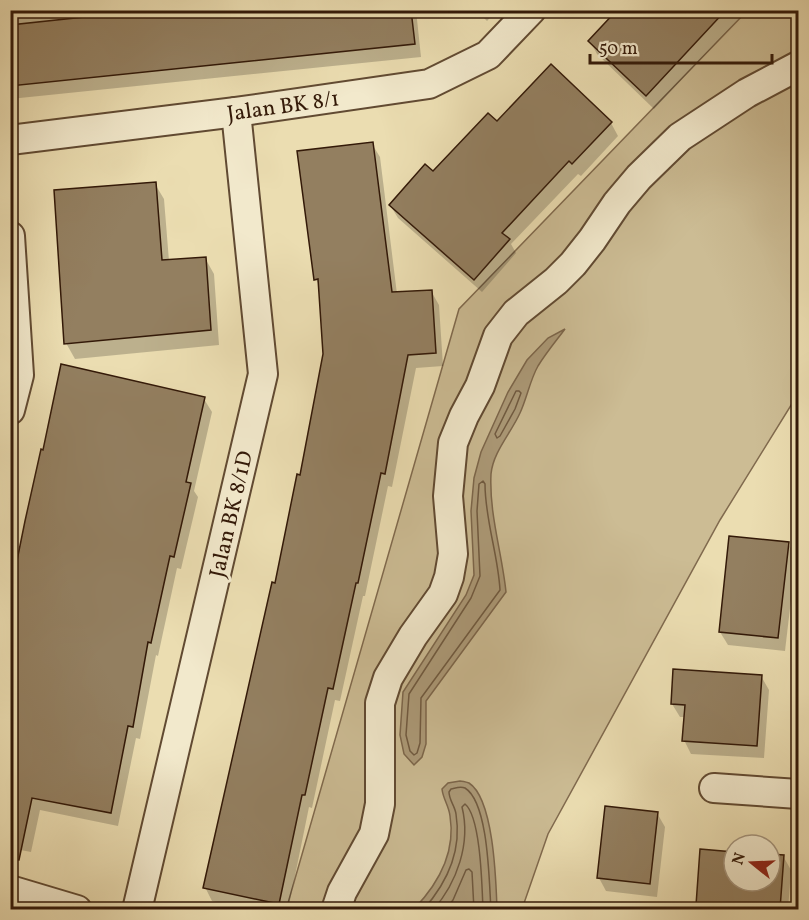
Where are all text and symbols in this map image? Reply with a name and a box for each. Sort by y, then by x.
scale bar [590,27,772,65]
text: 50 m [599,37,638,62]
street label: Jalan BK 8/1 [225,84,342,131]
street label: Jalan BK 8/1D [203,448,262,581]
north arrow [722,833,782,893]
text: N [727,850,752,868]

